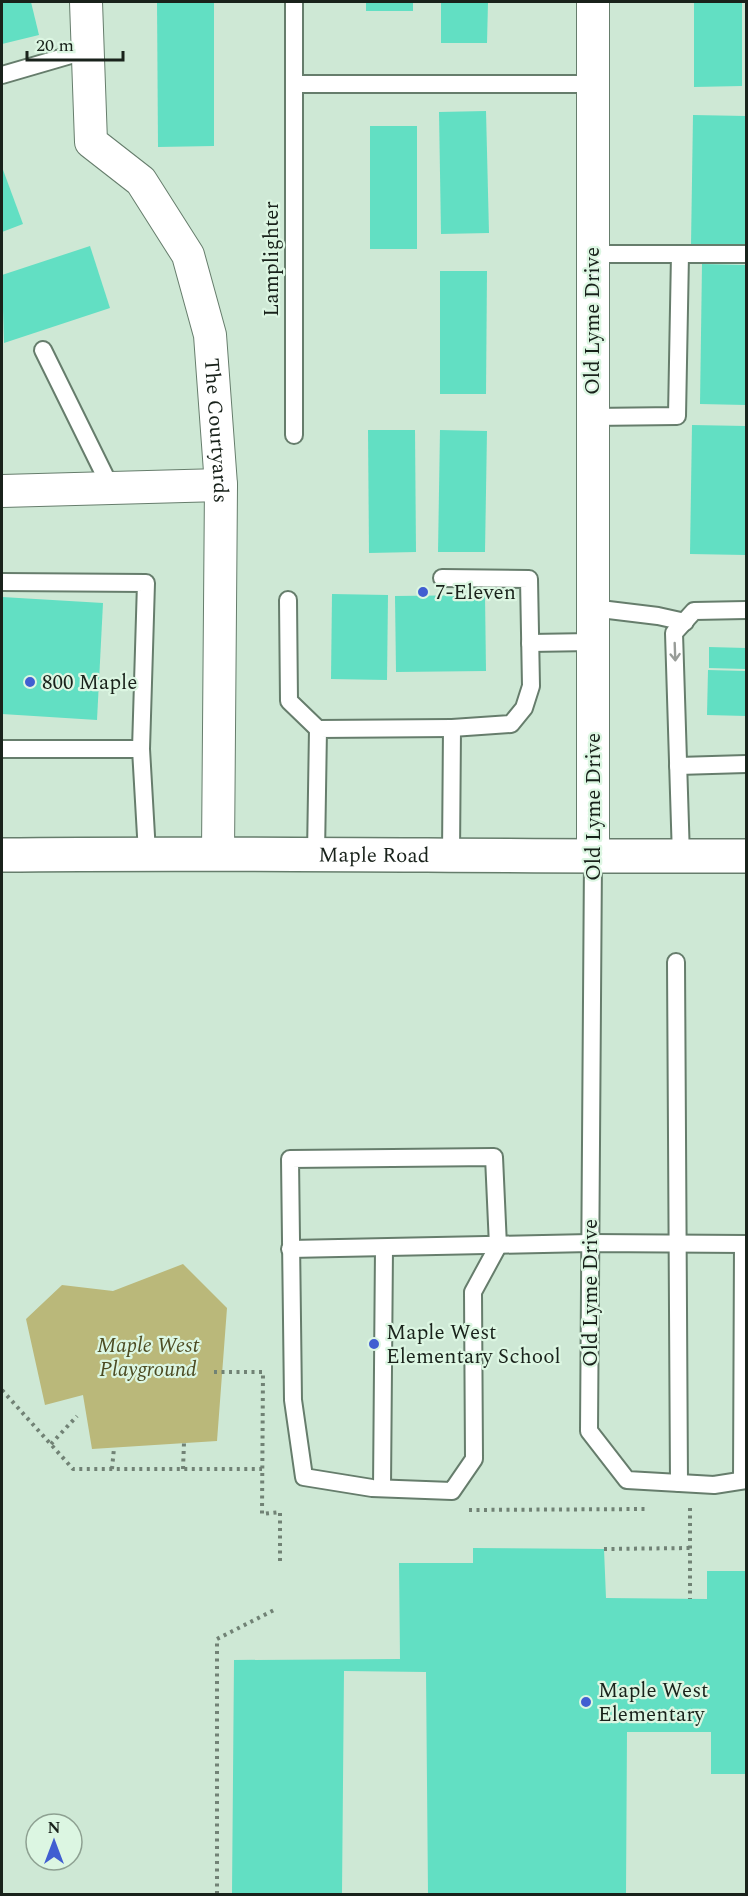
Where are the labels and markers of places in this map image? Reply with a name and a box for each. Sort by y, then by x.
place label: 7-Eleven [435,577,516,609]
marker: 7-Eleven [416,585,430,599]
place label: 800 Maple [42,667,137,699]
marker: 800 Maple [23,675,37,689]
place label: Maple West Elementary School [386,1317,561,1373]
marker: Maple West Elementary School [367,1337,381,1351]
place label: Maple West Elementary [598,1675,709,1731]
marker: Maple West Elementary [579,1695,593,1709]

